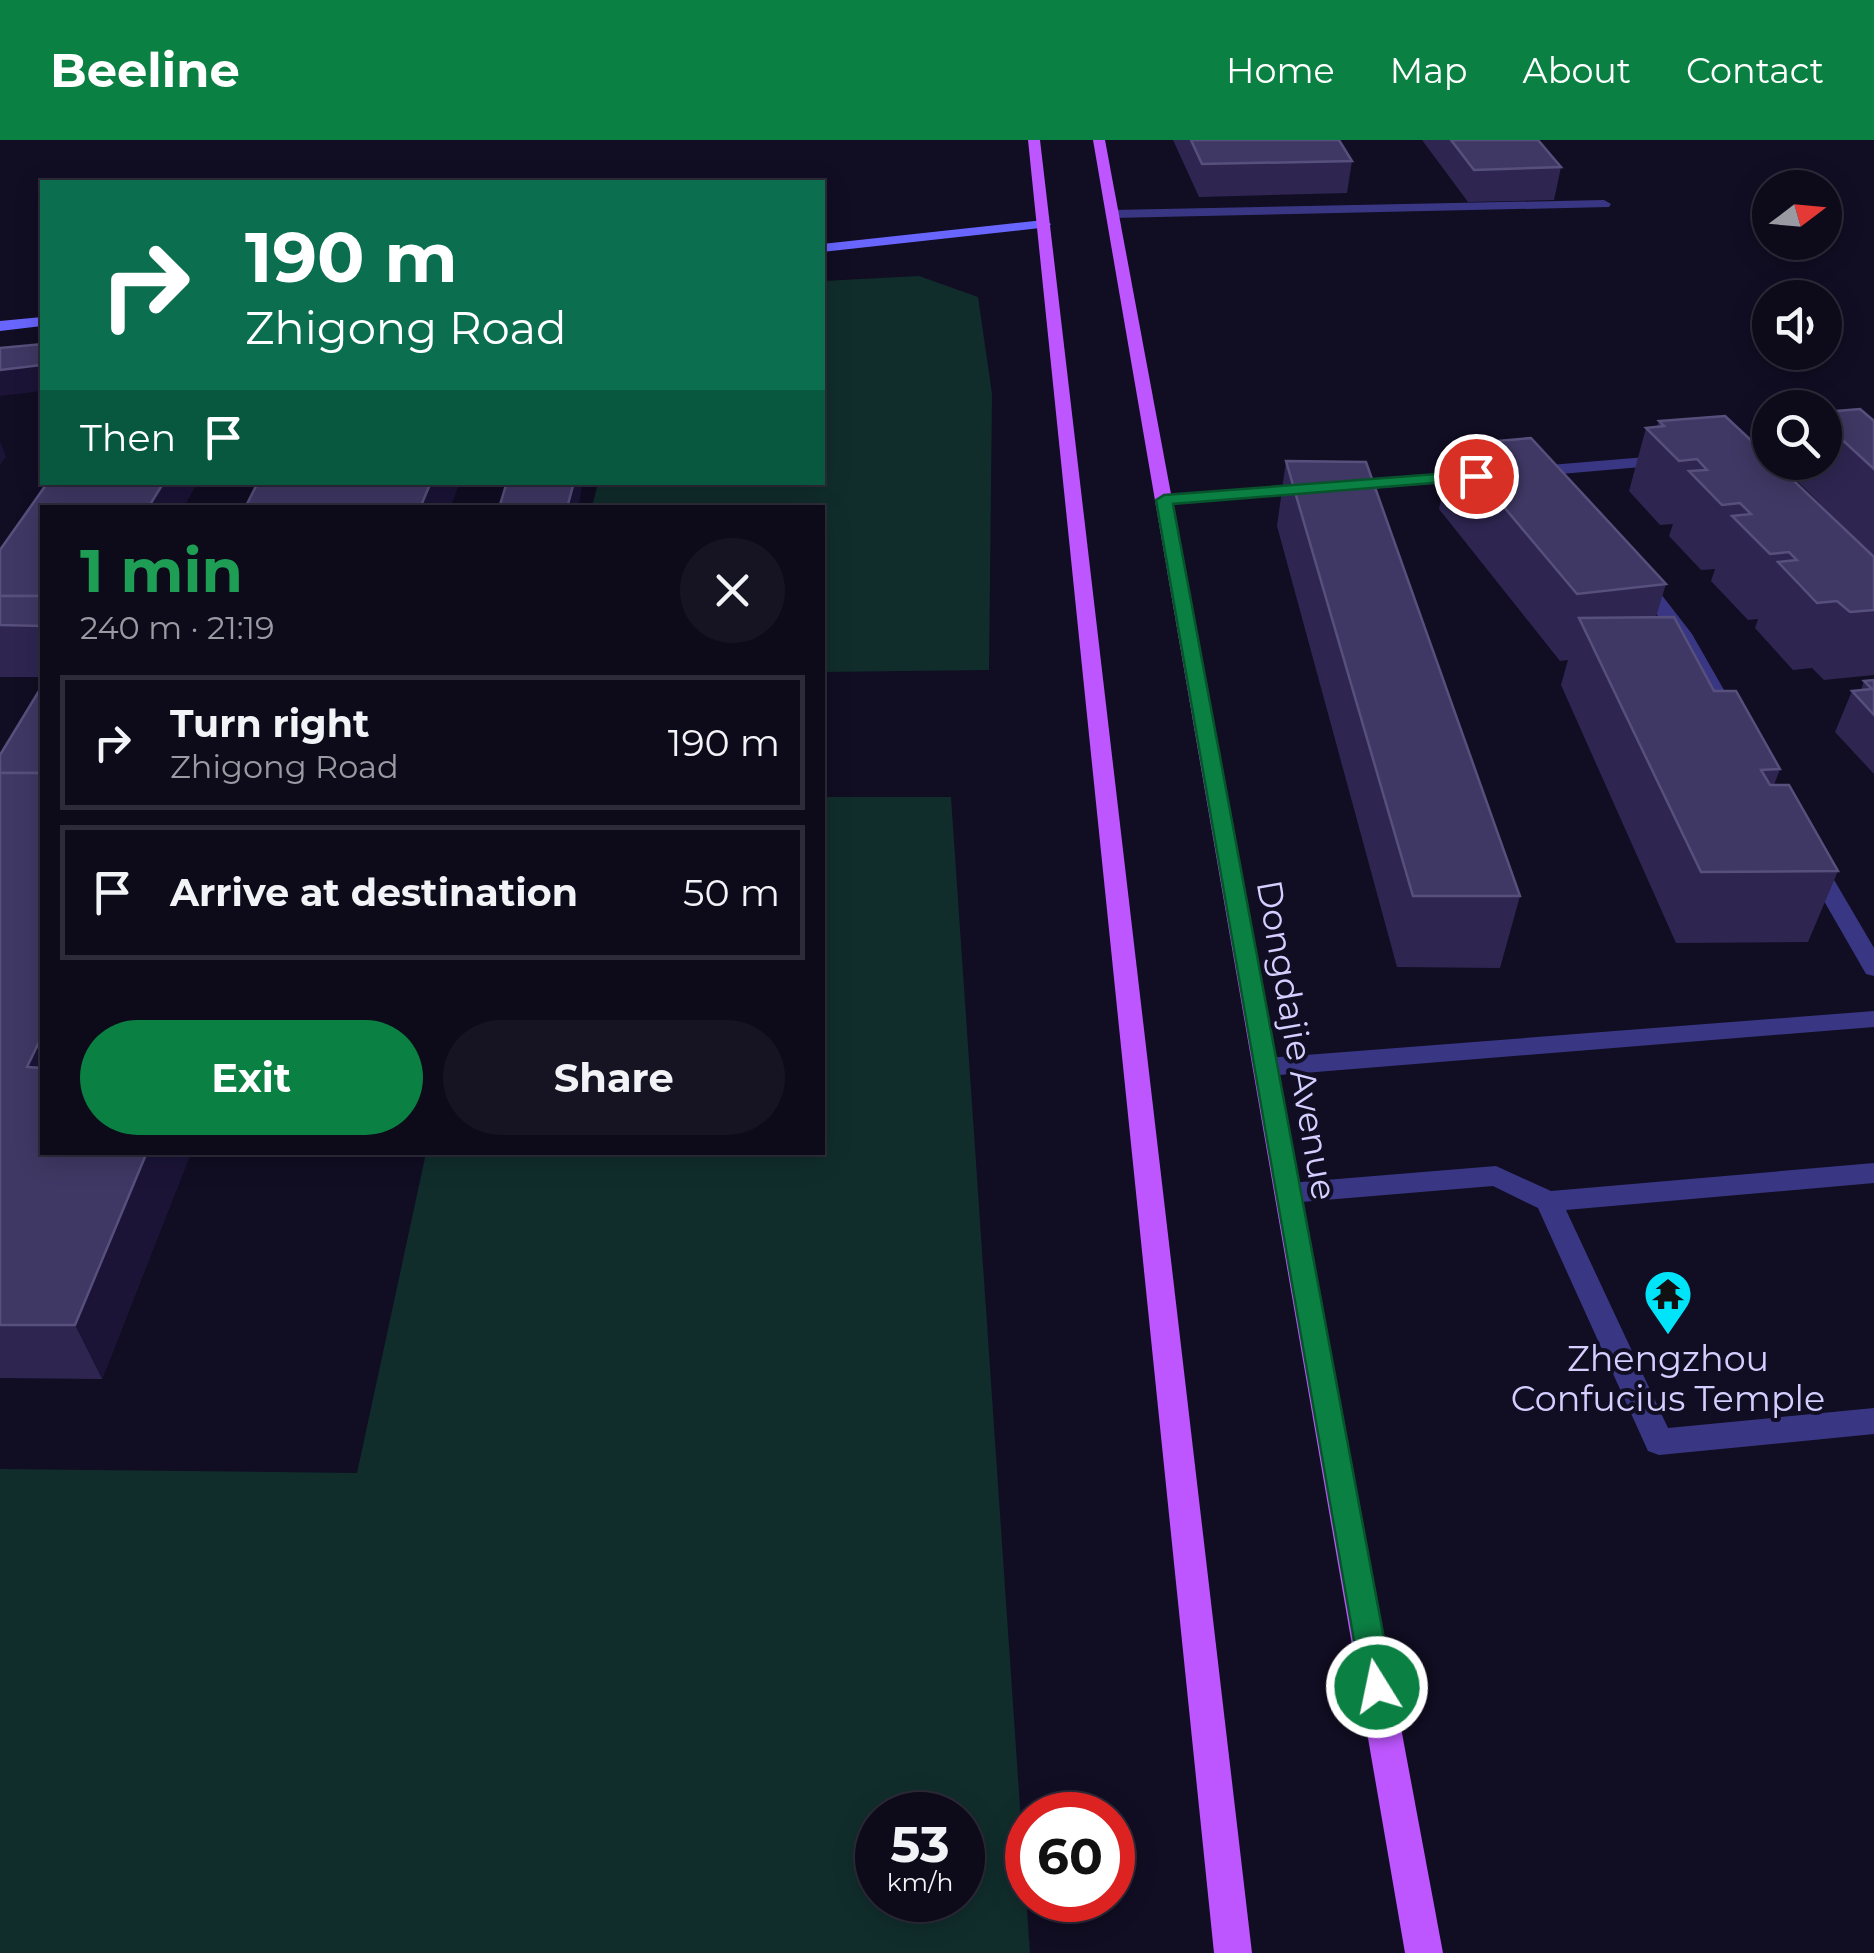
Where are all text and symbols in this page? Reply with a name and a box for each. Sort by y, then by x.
text: Beeline [50,41,240,99]
text: Home [1226,49,1335,92]
text: Map [1390,49,1468,92]
text: About [1523,49,1631,92]
text: Contact [1686,49,1824,92]
north arrow [1752,170,1842,260]
map controls [1752,170,1842,480]
text: 190 m [245,214,458,300]
icon: right [80,220,210,350]
button: sound [1752,280,1842,370]
text: Zhigong Road [245,300,567,355]
button: search [1752,390,1842,480]
icon: arrive [196,410,251,465]
text: Then [80,414,176,461]
pin [1434,434,1519,519]
icon: arrive [1449,449,1504,504]
text: 1 min [80,534,243,607]
button: close [680,538,785,643]
text: 240 m · 21:19 [80,608,275,647]
text: Turn right [170,700,369,747]
icon: right [85,715,140,770]
text: 190 m [668,719,780,766]
text: Zhigong Road [170,747,399,786]
icon: arrive [85,865,140,920]
text: Arrive at destination [170,869,578,916]
text: 50 m [683,869,780,916]
street label: Dongdajie Avenue [1248,877,1346,1203]
button: Exit [80,1020,423,1135]
button: Share [443,1020,785,1135]
temple icon: Zhengzhou Confucius Temple [1642,1268,1694,1336]
place label: Zhengzhou Confucius Temple [1511,1337,1825,1420]
position arrow [1325,1635,1429,1739]
speed limit sign: 60 [1005,1792,1135,1922]
text: 53 [890,1814,950,1875]
text: km/h [887,1867,953,1897]

